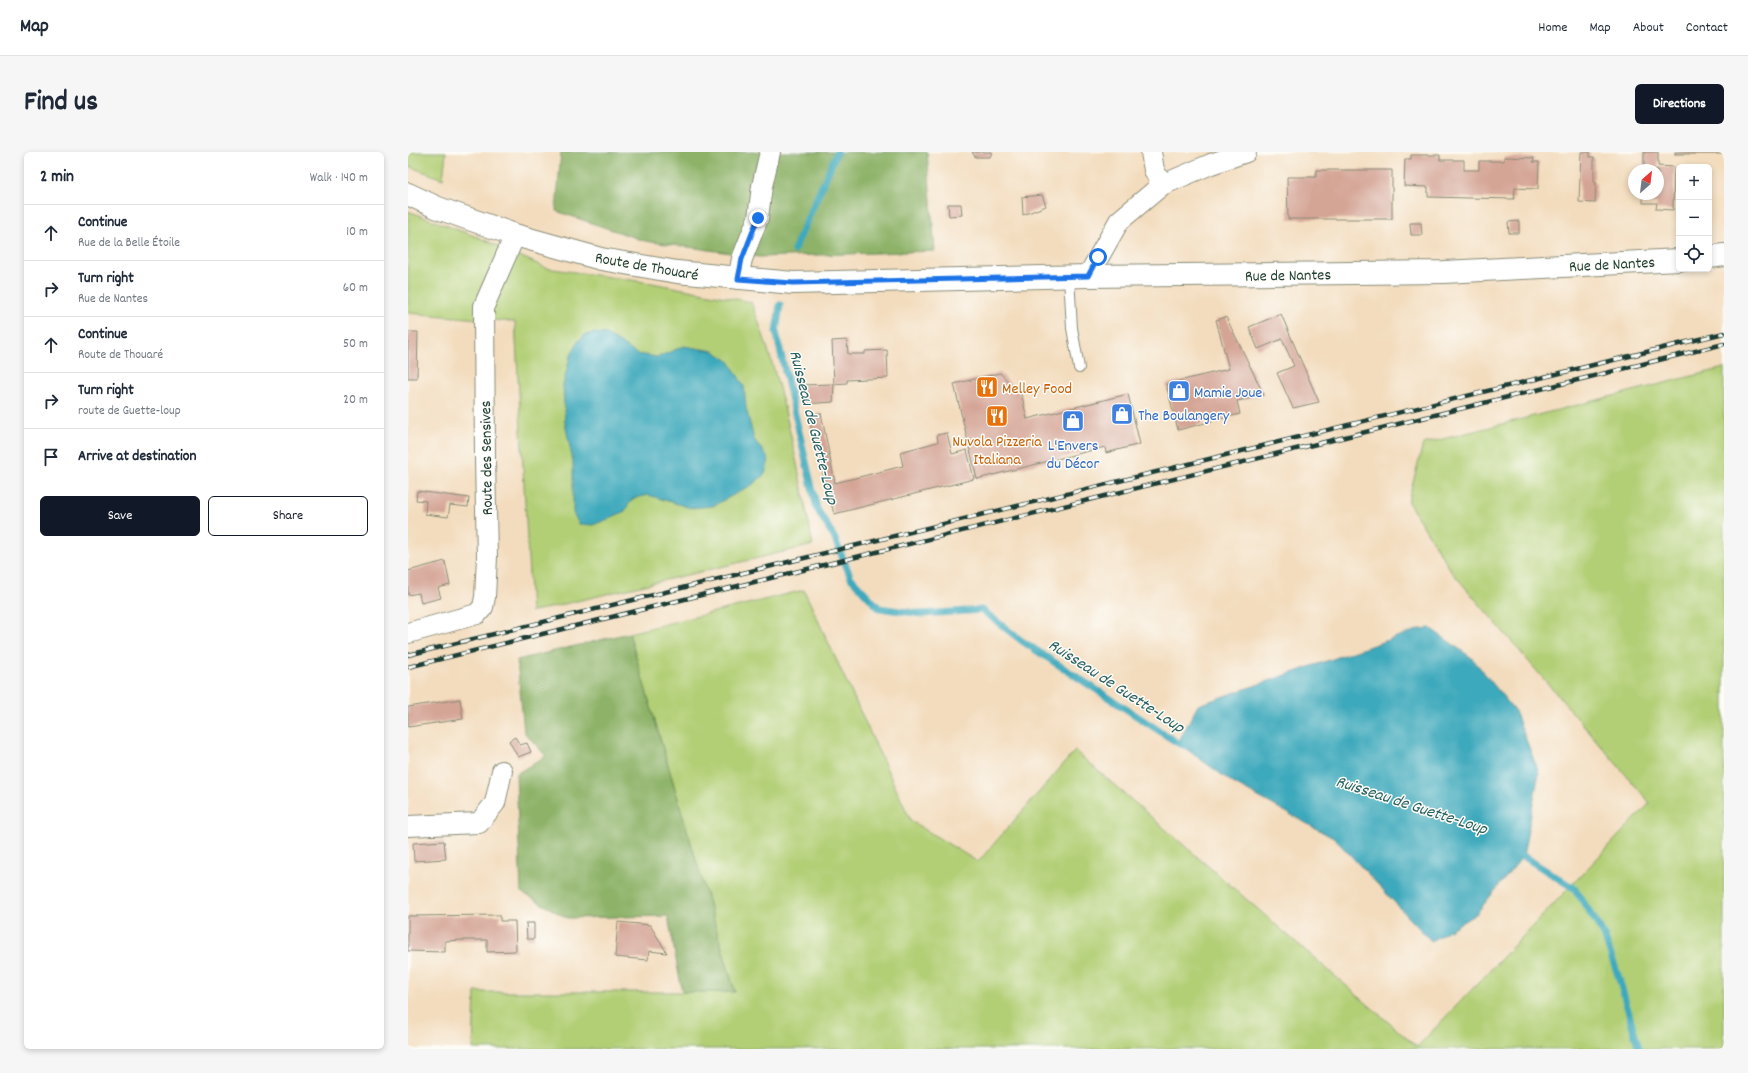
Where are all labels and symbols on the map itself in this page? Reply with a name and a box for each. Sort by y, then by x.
north arrow [1628,164,1664,200]
route end [749,209,767,227]
street label: Route de Thouaré [593,247,700,288]
route start [1089,248,1107,266]
street label: Rue de Nantes [1569,252,1656,279]
street label: Rue de Nantes [1245,264,1332,289]
water label: Ruisseau de Guette-Loup [781,348,843,508]
restaurant icon: Melley Food [974,374,1000,400]
place label: Melley Food [1002,378,1072,401]
shop icon: Mamie Joue [1166,378,1192,404]
place label: Mamie Joue [1194,382,1262,405]
street label: Route des Sensives [475,400,500,516]
shop icon: The Boulangery [1109,401,1135,427]
restaurant icon: Nuvola Pizzeria Italiana [984,403,1010,429]
place label: The Boulangery [1138,405,1230,428]
shop icon: L'Envers du Décor [1060,408,1086,434]
place label: Nuvola Pizzeria Italiana [952,431,1042,472]
place label: L'Envers du Décor [1047,435,1099,476]
water label: Ruisseau de Guette-Loup [1043,634,1189,741]
water label: Ruisseau de Guette-Loup [1332,771,1491,843]

